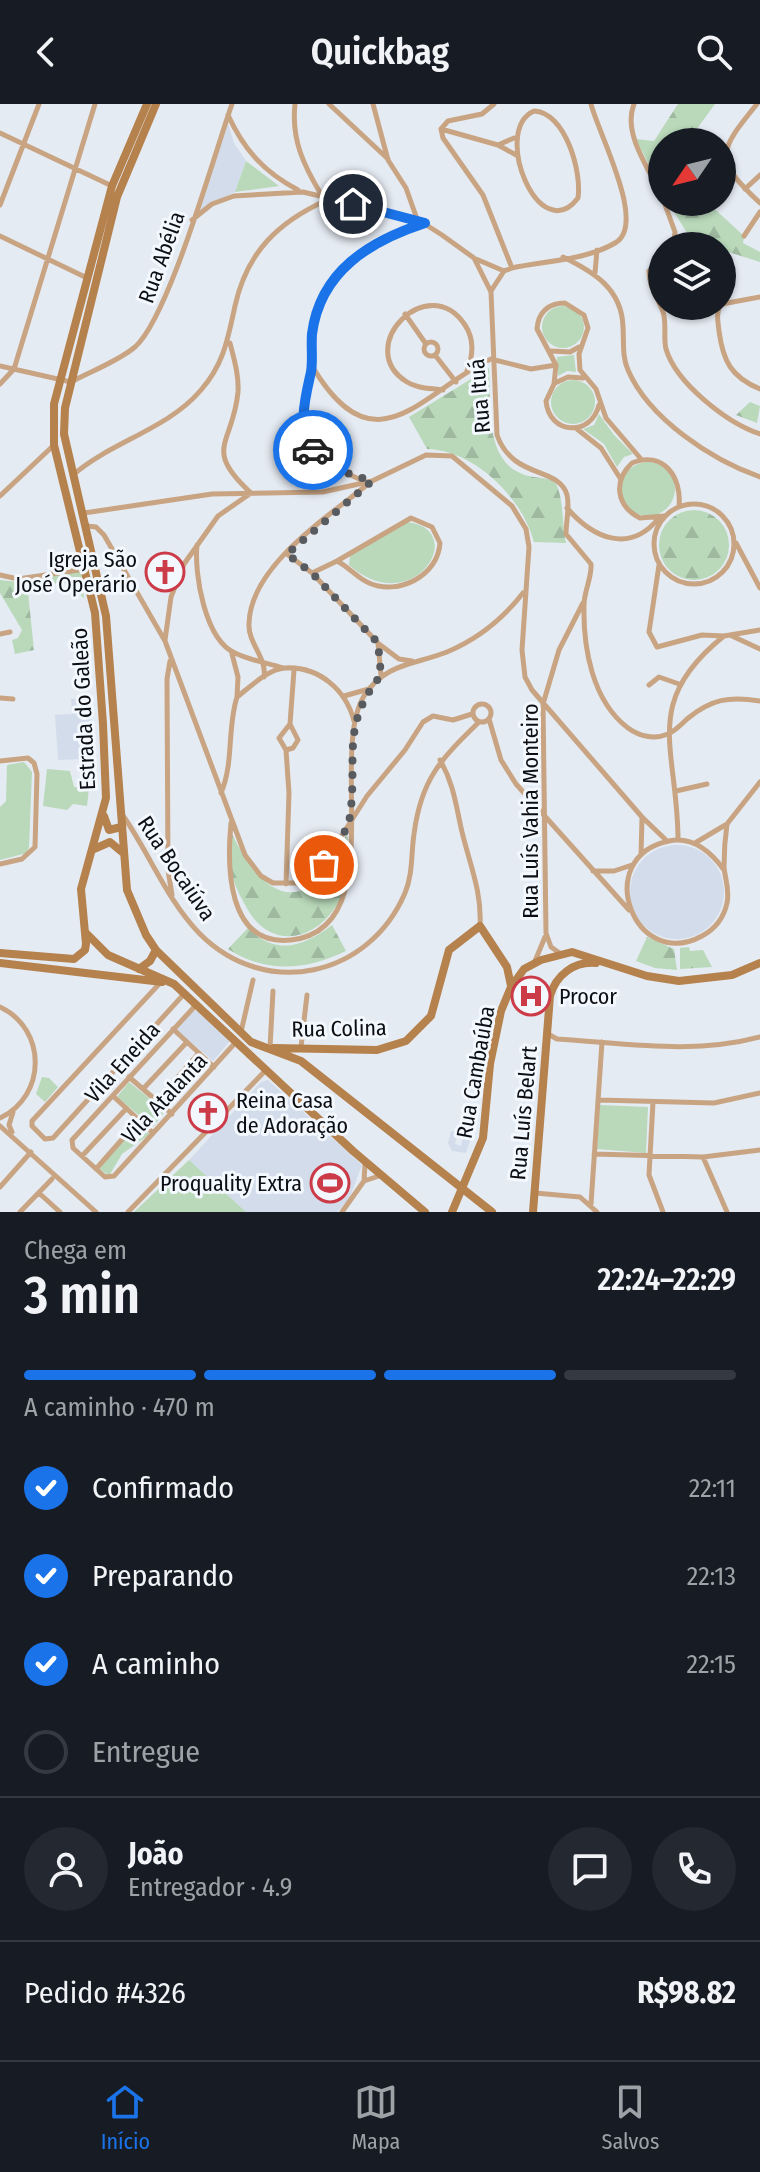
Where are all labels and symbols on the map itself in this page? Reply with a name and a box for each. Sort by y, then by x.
north arrow [648,128,736,216]
pin [319,170,387,238]
street label: Rua Abélia [132,208,191,307]
street label: Rua Ituá [463,358,496,434]
courier [273,410,353,490]
place label: Igreja São José Operário [15,546,137,598]
church icon: Igreja São José Operário [144,551,186,593]
street label: Estrada do Galeão [66,627,101,791]
street label: Rua Luís Vahia Monteiro [517,703,544,919]
street label: Rua Bocaiúva [132,811,221,926]
pin [290,831,358,899]
hospital icon: Procor [510,975,552,1017]
place label: Procor [559,983,617,1010]
street label: Rua Cambaúba [451,1004,500,1141]
street label: Rua Colina [291,1014,387,1043]
street label: Vila Eneida [79,1016,166,1108]
street label: Rua Luís Belart [504,1044,543,1181]
street label: Vila Atalanta [116,1048,213,1149]
place label: Reina Casa de Adoração [236,1087,348,1139]
church icon: Reina Casa de Adoração [187,1092,229,1134]
sports icon: Proquality Extra [309,1162,351,1204]
place label: Proquality Extra [160,1170,302,1197]

